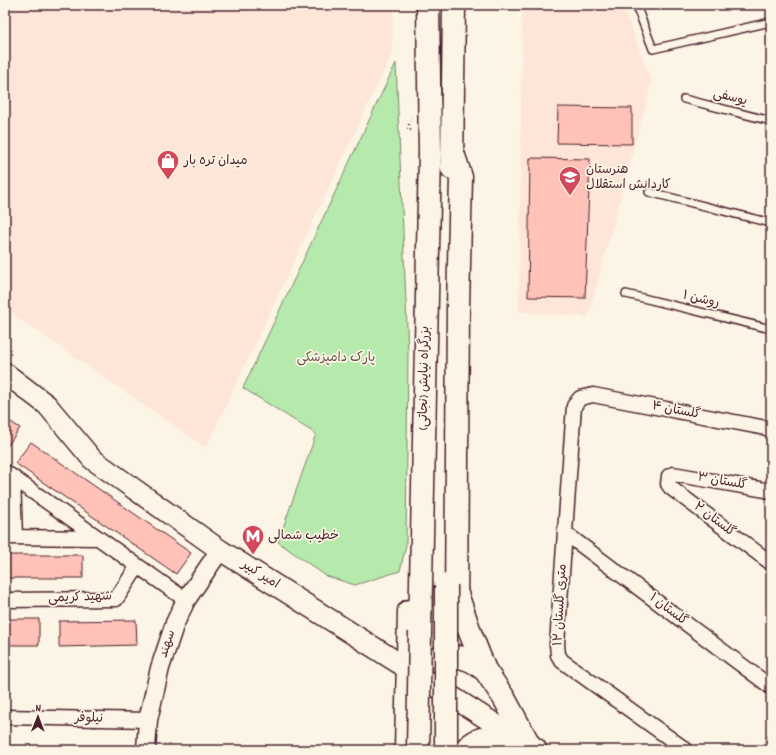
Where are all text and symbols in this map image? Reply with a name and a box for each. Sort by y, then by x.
street label: یوسفی [711,85,749,111]
shop icon: میدان تره بار [155,148,181,181]
place label: میدان تره بار [183,152,248,171]
place label: هنرستان کاردانش استقلال [586,161,671,195]
school or university icon: هنرستان کاردانش استقلال [557,164,583,197]
street label: روشن ۱ [681,287,721,313]
street label: بزرگراه نیایش (نجاتی) [415,326,435,430]
park label: پارک دامپزشکی [297,349,375,368]
street label: گلستان ۴ [650,397,702,425]
street label: گلستان ۳ [696,468,749,496]
street label: گلستان ۲ [689,498,739,542]
metro station icon: خطیب شمالی [240,523,266,556]
place label: خطیب شمالی [268,527,339,546]
street label: امیر کبیر [236,555,283,594]
street label: ۱۲ متری گلستان [549,563,573,647]
street label: شهید کریمی [48,587,112,609]
street label: گلستان ۱ [645,589,692,631]
street label: سهند [155,628,181,660]
north arrow [18,697,58,737]
text: N [35,701,42,717]
street label: نیلوفر [74,709,103,729]

